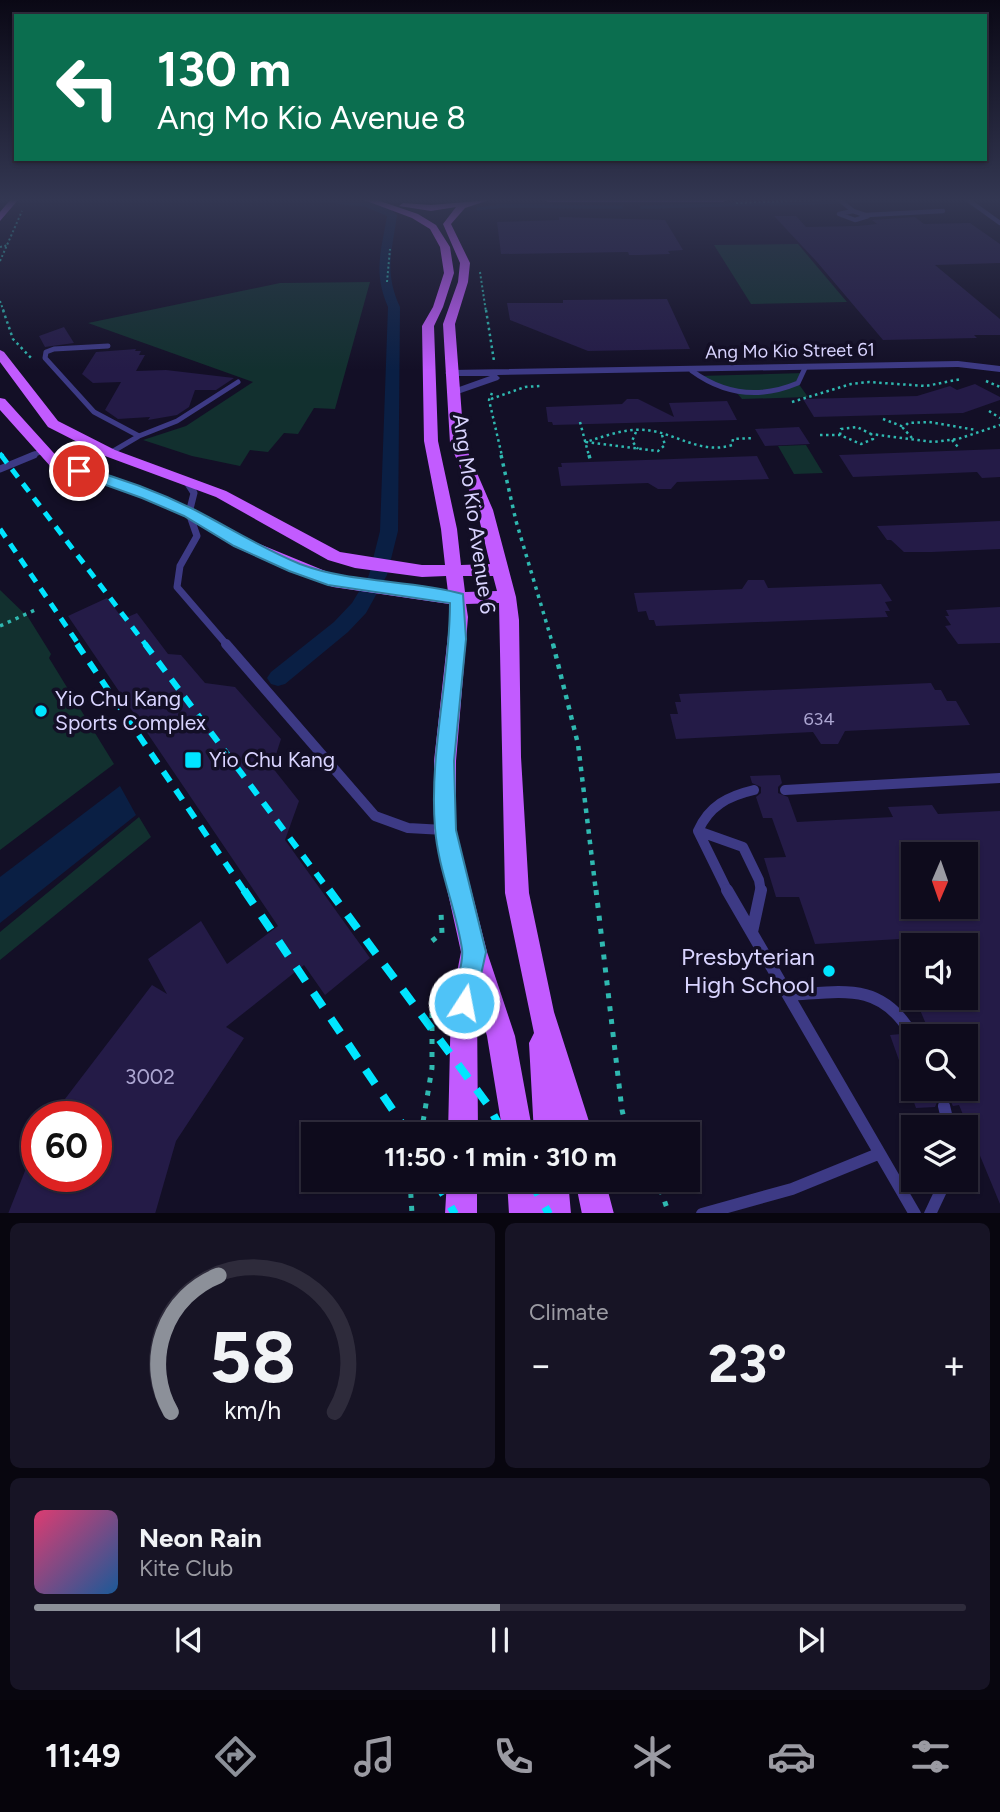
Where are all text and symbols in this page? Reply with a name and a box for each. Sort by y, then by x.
text: 130 m [157,39,291,98]
icon: left [42,42,133,133]
text: Ang Mo Kio Avenue 8 [157,99,466,137]
street label: Ang Mo Kio Street 61 [705,339,875,363]
street label: Ang Mo Kio Avenue 6 [448,412,501,616]
pin [49,441,109,501]
icon: arrive [60,452,98,490]
place label: Yio Chu Kang Sports Complex [55,686,206,735]
marker: Yio Chu Kang Sports Complex [33,703,49,719]
house number: 634 [803,708,835,730]
place label: Yio Chu Kang [209,747,335,772]
marker: Yio Chu Kang [183,750,203,770]
north arrow [901,842,978,919]
map controls [901,842,978,1192]
button: sound [901,933,978,1010]
place label: Presbyterian High School [681,942,815,999]
marker: Presbyterian High School [821,963,837,979]
position arrow [427,966,501,1040]
button: search [901,1024,978,1101]
house number: 3002 [125,1064,175,1089]
speed limit sign: 60 [21,1101,112,1192]
button: layers [901,1115,978,1192]
text: 11:50 · 1 min · 310 m [384,1141,617,1173]
text: Climate [529,1298,608,1326]
text: 58 [209,1313,296,1400]
text: 23° [708,1333,787,1395]
text: − [529,1342,553,1388]
text: + [942,1342,966,1388]
text: km/h [224,1394,281,1424]
text: Neon Rain [139,1522,262,1554]
text: Kite Club [139,1554,233,1582]
icon: previous [170,1621,208,1659]
icon: pause [481,1621,519,1659]
icon: next [792,1621,830,1659]
icon: directions [211,1732,260,1781]
icon: music [350,1732,399,1781]
icon: phone [489,1732,538,1781]
icon: climate [628,1732,677,1781]
icon: car [767,1732,816,1781]
icon: filters [906,1732,955,1781]
text: 11:49 [45,1737,121,1775]

